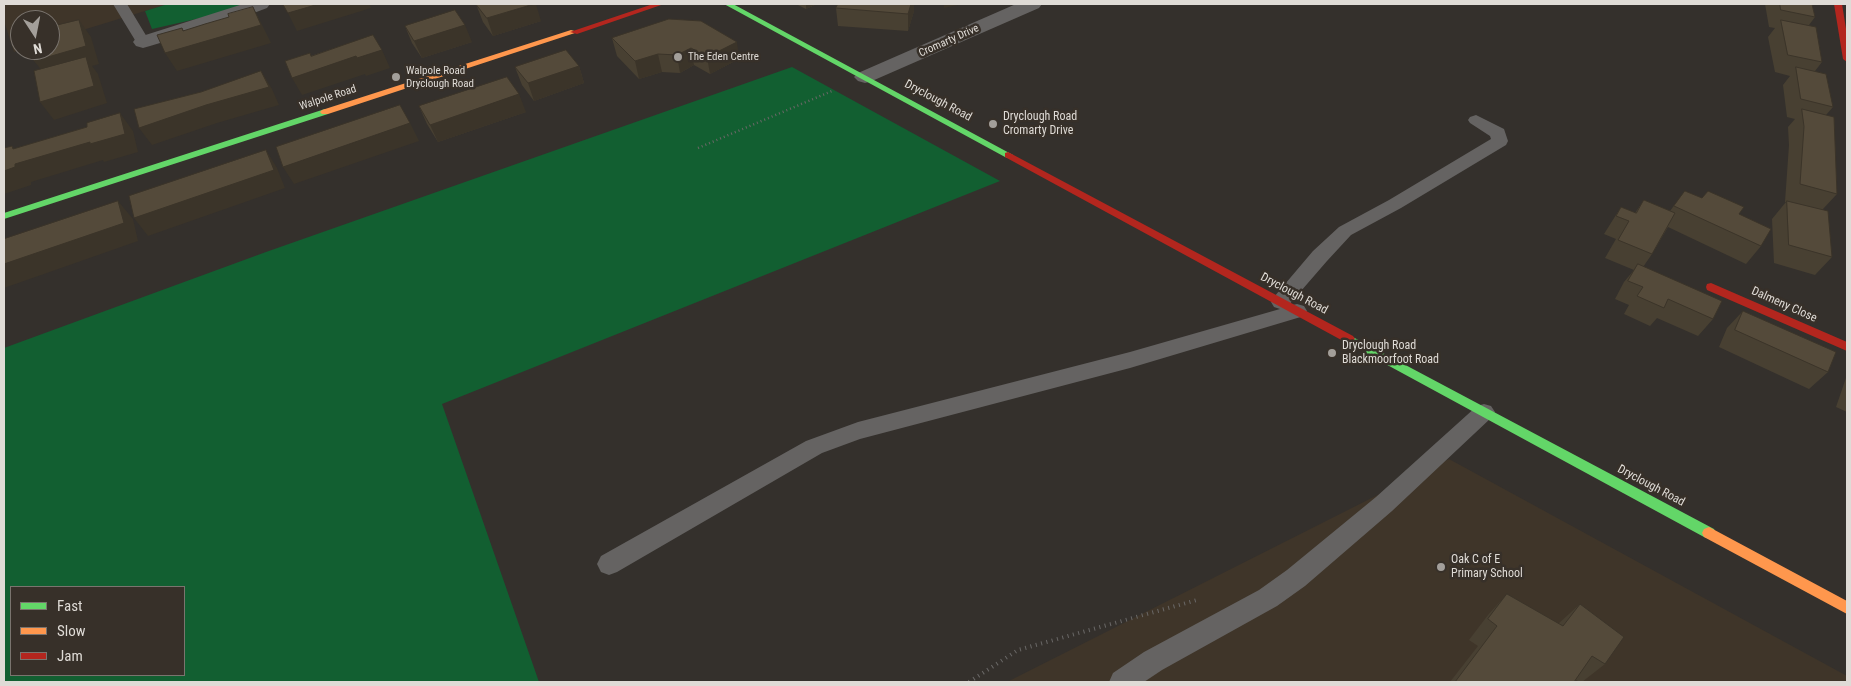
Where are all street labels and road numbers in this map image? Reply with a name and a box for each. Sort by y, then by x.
street label: Cromarty Drive [917,22,981,60]
street label: Dryclough Road [902,77,974,125]
street label: Walpole Road [298,83,358,113]
street label: Dryclough Road [1258,270,1330,318]
street label: Dalmeny Close [1749,284,1819,326]
street label: Dryclough Road [1615,462,1687,510]

